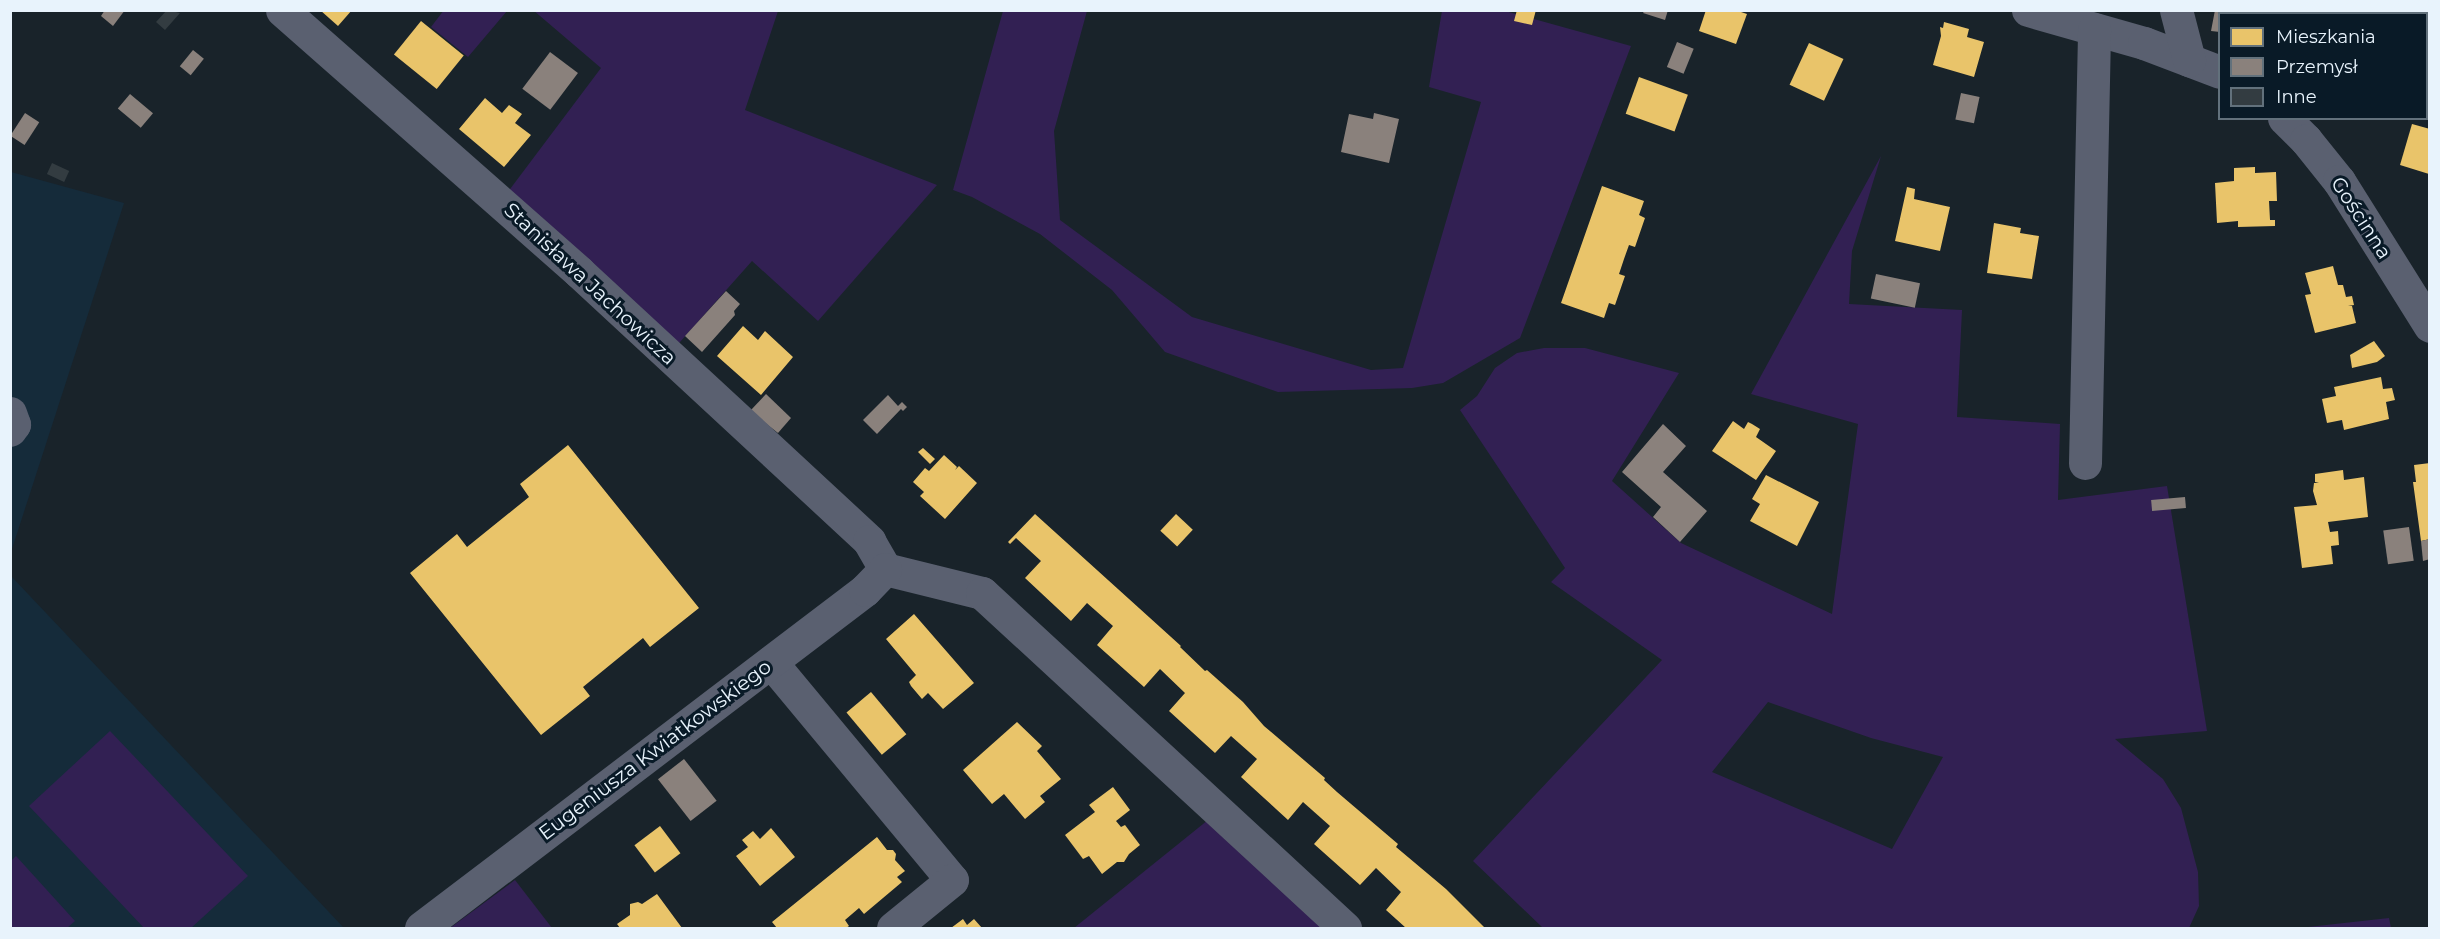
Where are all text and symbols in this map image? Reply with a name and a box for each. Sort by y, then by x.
legend [2218,12,2428,120]
text: Mieszkania [2276,26,2376,48]
text: Przemysł [2276,56,2358,78]
text: Inne [2276,86,2317,108]
street label: Gościnna [2326,172,2396,264]
street label: Stanisława Jachowicza [499,198,681,370]
street label: Eugeniusza Kwiatkowskiego [534,655,776,845]

